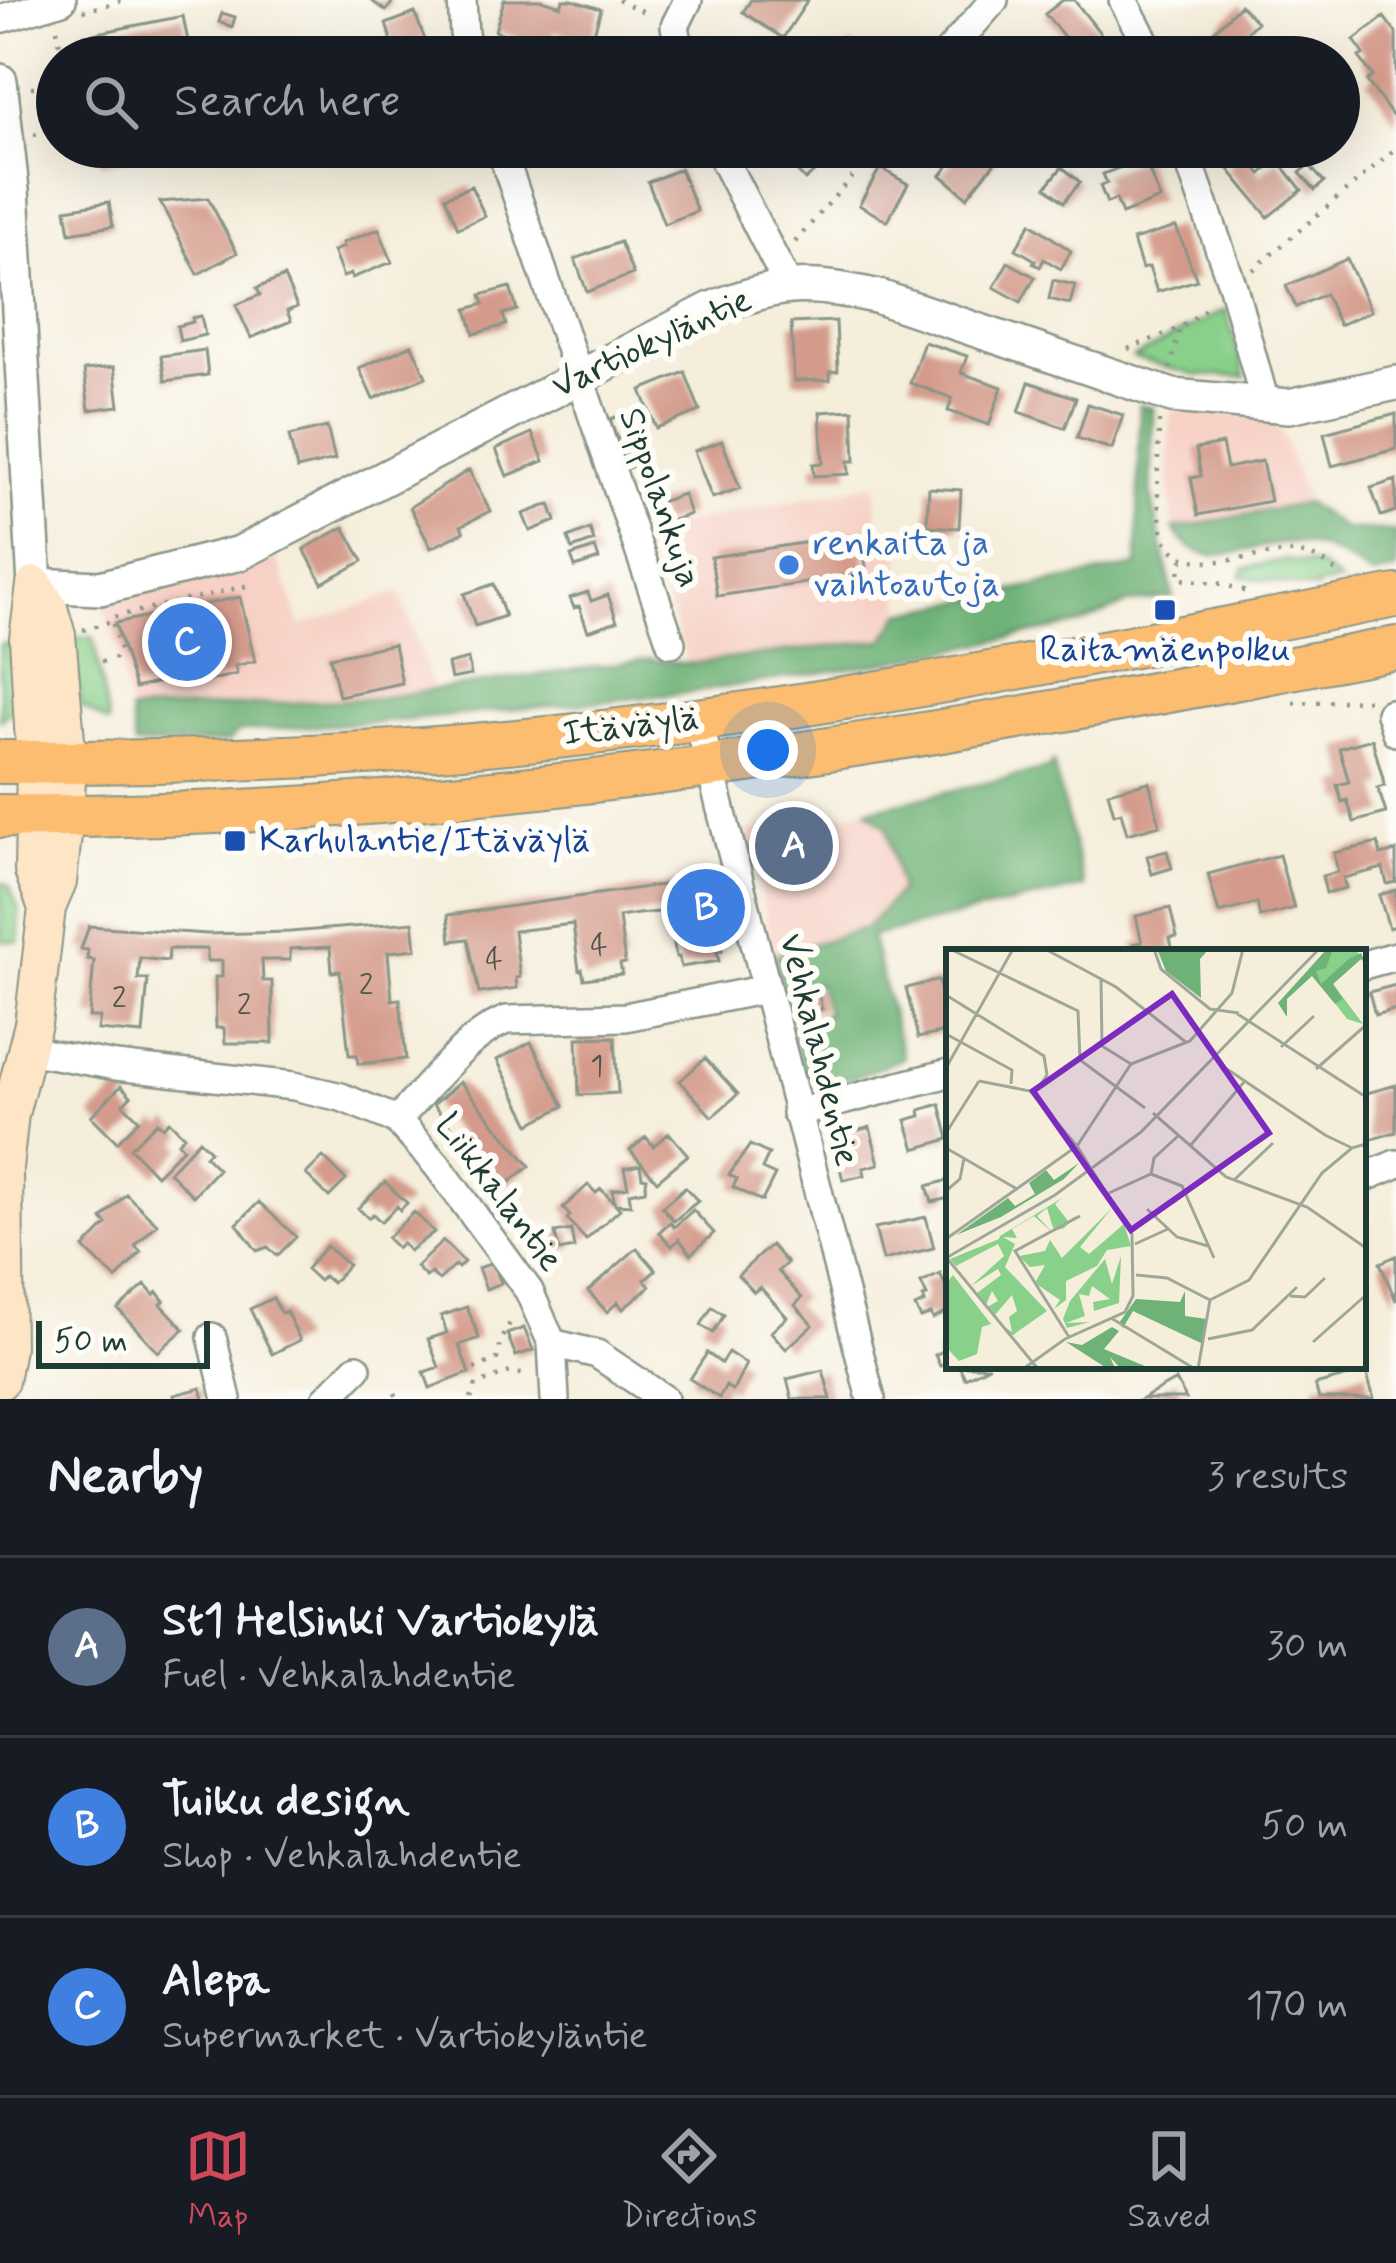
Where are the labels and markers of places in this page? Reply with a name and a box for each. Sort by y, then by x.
place label: renkaita ja vaihtoautoja [813,521,1000,609]
marker: renkaita ja vaihtoautoja [776,552,802,578]
pin: C [148,597,226,687]
marker: Raitamäenpolku [1152,597,1178,623]
place label: Raitamäenpolku [1039,627,1291,674]
pin: A [755,801,833,891]
place label: Karhulantie/Itäväylä [259,818,591,865]
marker: Karhulantie/Itäväylä [222,828,248,854]
pin: B [667,863,745,953]

